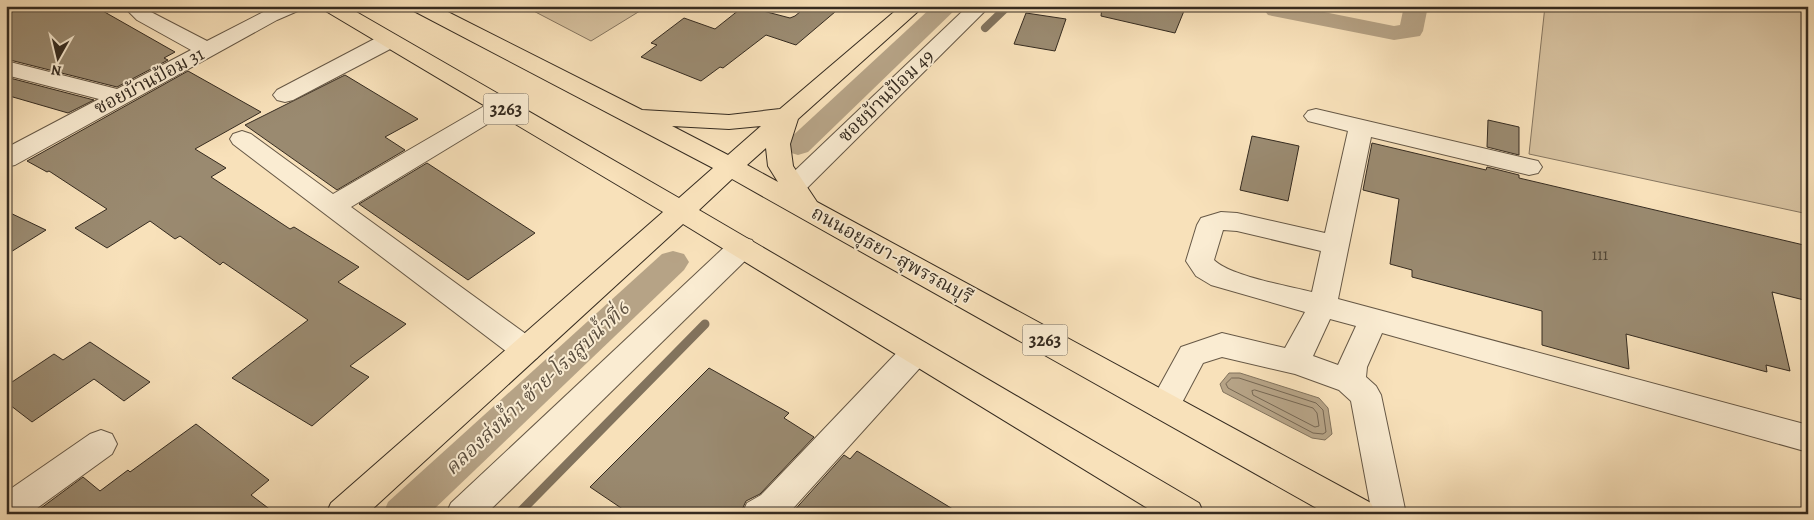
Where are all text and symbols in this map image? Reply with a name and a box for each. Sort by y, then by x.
north arrow [32,32,82,82]
street label: ซอยบ้านป้อม 31 [89,41,209,121]
street label: ซอยบ้านป้อม 49 [832,43,940,149]
text: N [50,60,63,80]
road number: 3263 [484,94,528,125]
street label: ถนนอยุธยา-สุพรรณบุรี [807,200,977,310]
house number: 111 [1592,244,1609,266]
water label: คลองส่งน้ำ 1 ซ้าย-โรงสูบน้ำที่ 6 [437,293,636,481]
road number: 3263 [1022,324,1068,356]

